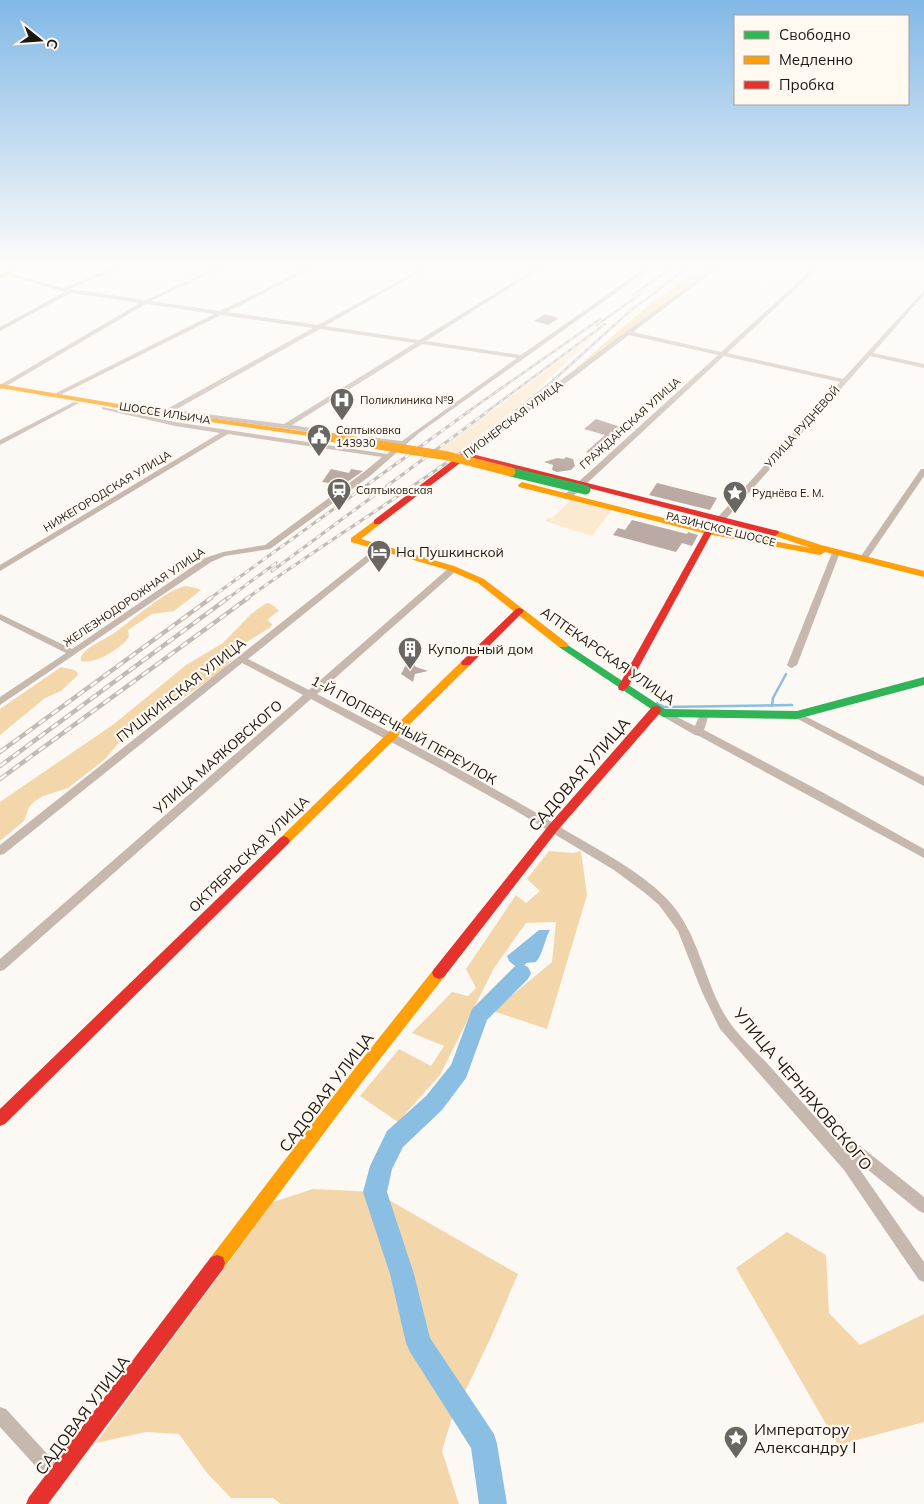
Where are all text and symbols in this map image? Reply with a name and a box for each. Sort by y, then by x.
north arrow [15,15,65,65]
legend [734,15,909,105]
text: Свободно [779,25,851,44]
text: С [42,37,62,51]
text: Медленно [779,50,853,69]
text: Пробка [779,75,834,94]
street label: ГРАЖДАНСКАЯ УЛИЦА [577,374,683,472]
street label: ПИОНЕРСКАЯ УЛИЦА [460,377,566,461]
street label: УЛИЦА РУДНЕВОЙ [761,383,842,472]
hospital icon: Поликлиника №9 [329,387,355,421]
place label: Поликлиника №9 [360,393,454,407]
street label: ШОССЕ ИЛЬИЧА [118,399,212,427]
public building icon: Салтыковка 143930 [306,423,332,457]
place label: Салтыковка 143930 [336,423,401,450]
street label: НИЖЕГОРОДСКАЯ УЛИЦА [41,447,173,535]
station icon: Салтыковская [326,477,352,511]
place icon: Руднёва Е. М. [722,480,748,514]
place label: Салтыковская [356,483,432,497]
place label: Руднёва Е. М. [752,486,824,500]
street label: РАЗИНСКОЕ ШОССЕ [665,509,777,549]
hotel icon: На Пушкинской [366,539,392,573]
place label: На Пушкинской [396,543,504,561]
street label: ЖЕЛЕЗНОДОРОЖНАЯ УЛИЦА [61,544,207,650]
street label: АПТЕКАРСКАЯ УЛИЦА [537,603,679,710]
street label: ПУШКИНСКАЯ УЛИЦА [113,633,250,746]
building icon: Купольный дом [397,636,423,670]
place label: Купольный дом [428,640,534,658]
street label: 1-Й ПОПЕРЕЧНЫЙ ПЕРЕУЛОК [308,671,501,789]
street label: УЛИЦА МАЯКОВСКОГО [149,696,286,819]
street label: САДОВАЯ УЛИЦА [524,713,634,835]
street label: ОКТЯБРЬСКАЯ УЛИЦА [185,791,313,916]
street label: УЛИЦА ЧЕРНЯХОВСКОГО [729,1003,877,1174]
street label: САДОВАЯ УЛИЦА [274,1028,378,1156]
street label: САДОВАЯ УЛИЦА [30,1351,134,1479]
place label: Императору Александру I [754,1419,856,1457]
place icon: Императору Александру I [723,1425,749,1459]

